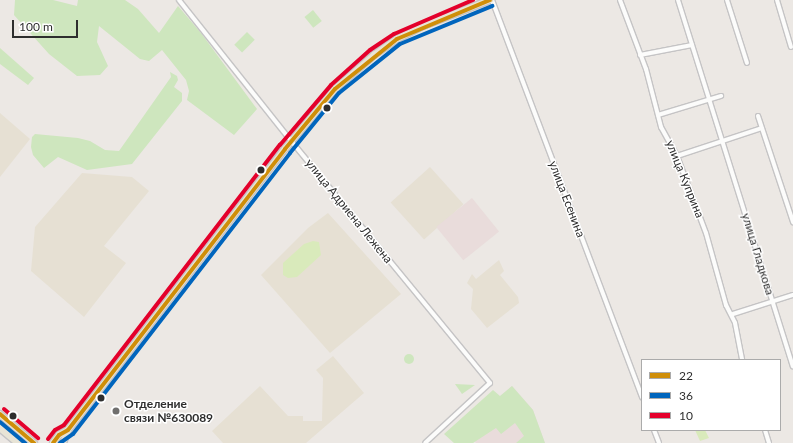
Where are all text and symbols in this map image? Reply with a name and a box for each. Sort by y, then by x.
scale bar [14,12,80,38]
text: 100 m [19,19,53,34]
unlabelled marker [322,103,332,113]
street label: улица Куприна [663,138,707,220]
street label: улица Адриена Лежена [302,156,396,266]
street label: улица Есенина [546,159,588,239]
unlabelled marker [256,165,266,175]
street label: улица Гладкова [739,211,777,297]
legend [641,359,781,431]
text: 22 [679,368,693,383]
text: 36 [679,388,693,403]
unlabelled marker [96,393,106,403]
place label: Отделение связи №630089 [124,397,213,425]
marker: Отделение связи №630089 [111,406,121,416]
text: 10 [679,408,693,423]
unlabelled marker [8,411,18,421]

